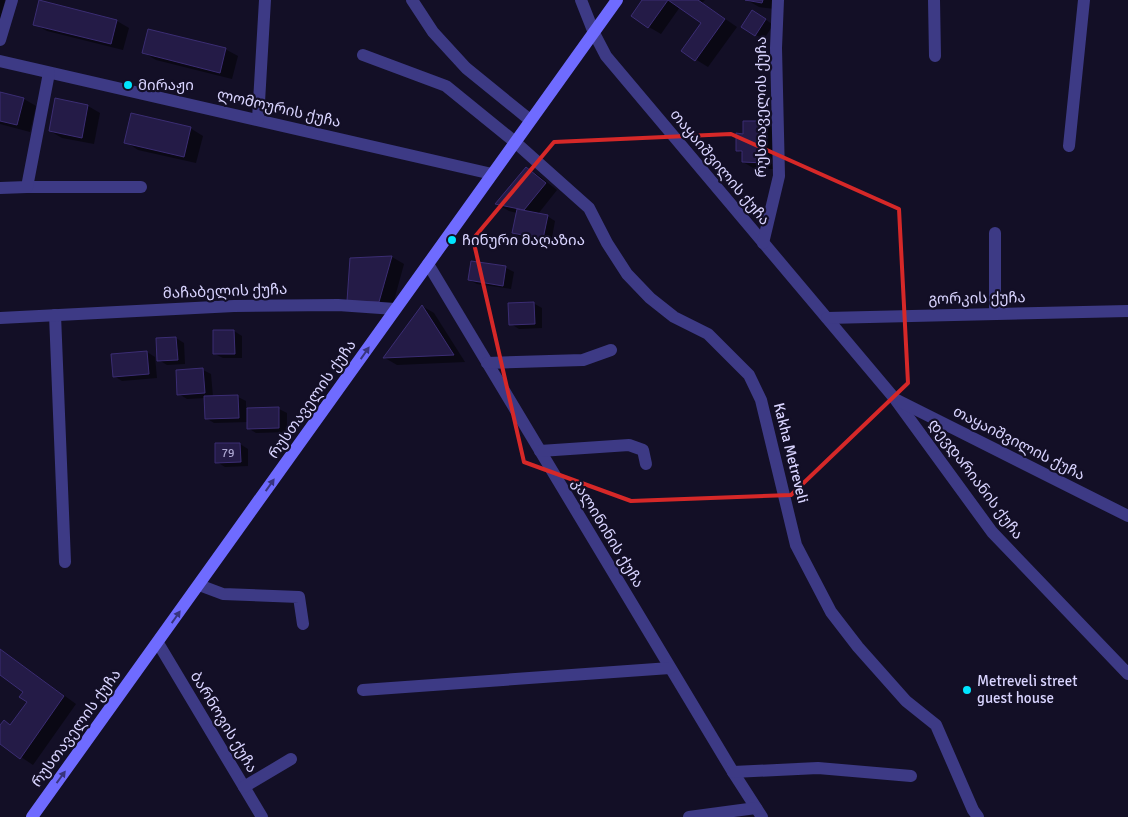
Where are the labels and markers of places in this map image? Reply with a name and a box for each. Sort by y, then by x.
place label: მირაჟი [138,76,194,94]
marker: მირაჟი [122,79,134,91]
place label: ჩინური მაღაზია [462,231,585,249]
marker: ჩინური მაღაზია [446,234,458,246]
place label: Metreveli street guest house [977,672,1078,707]
marker: Metreveli street guest house [961,684,973,696]

